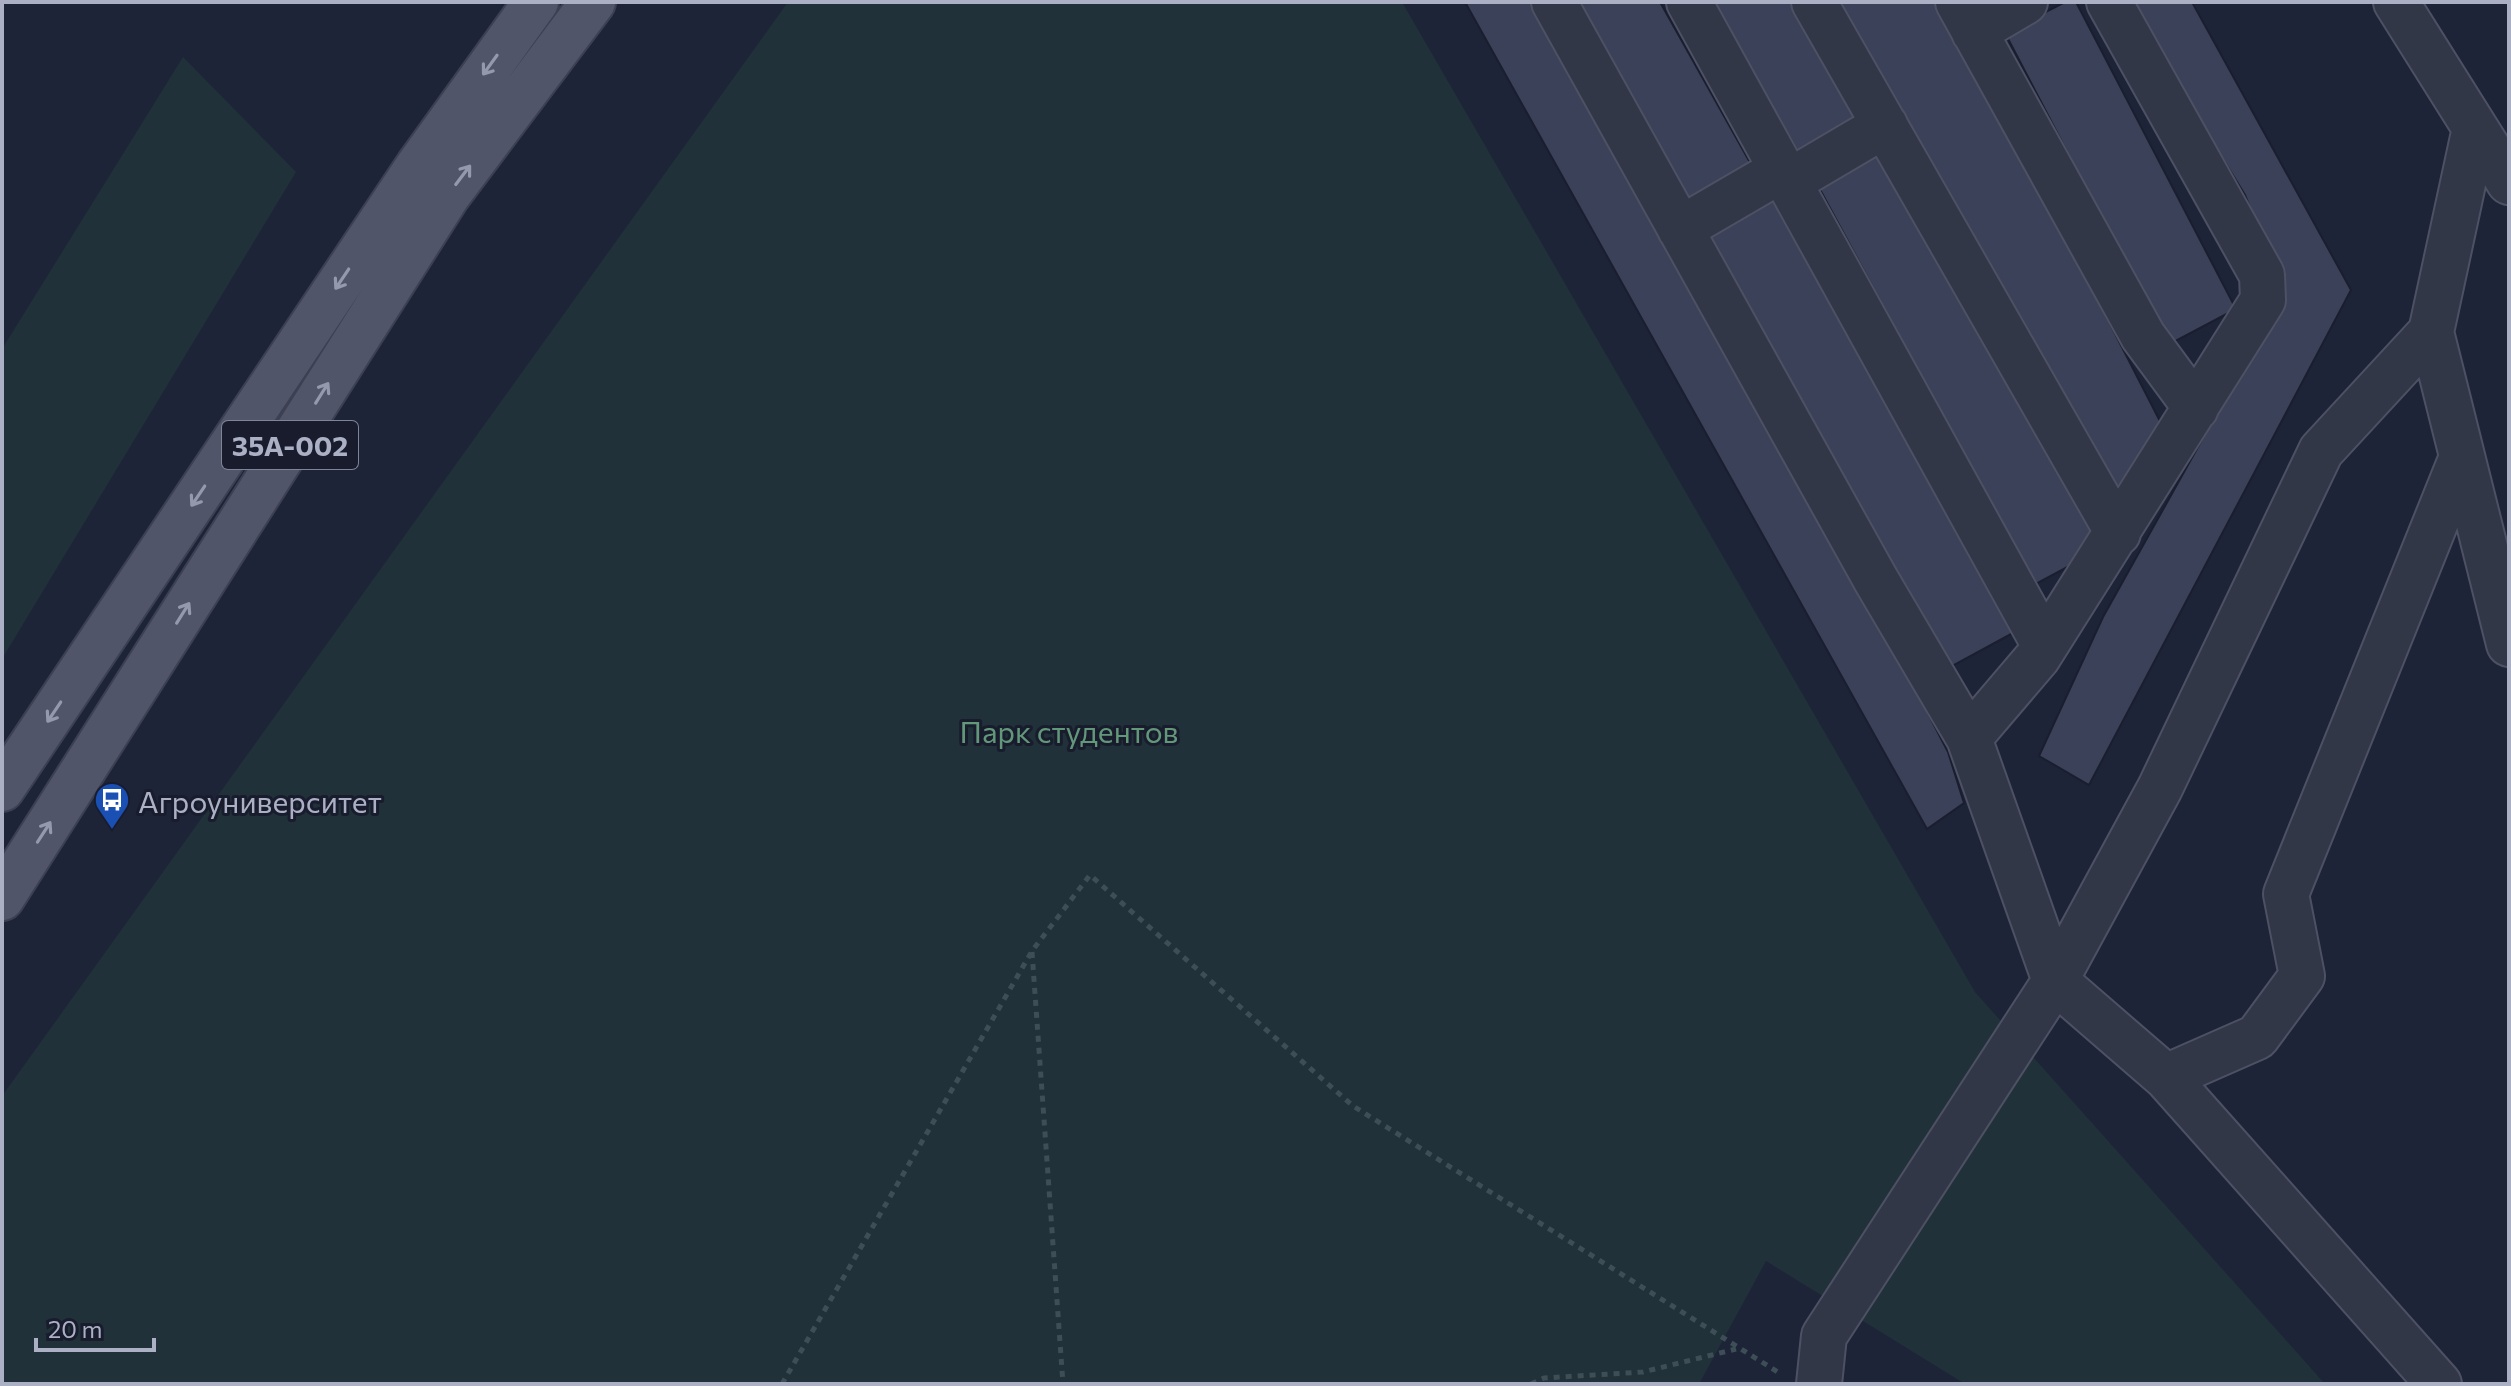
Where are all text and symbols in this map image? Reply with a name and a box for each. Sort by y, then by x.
one-way arrow [482,54,498,76]
one-way arrow [455,164,472,186]
one-way arrow [334,268,351,290]
one-way arrow [315,382,331,405]
road number: 35А-002 [222,421,358,469]
one-way arrow [190,484,206,506]
one-way arrow [175,602,192,624]
one-way arrow [45,700,62,722]
park label: Парк студентов [960,712,1178,749]
bus stop icon: Агроуниверситет [93,781,131,831]
place label: Агроуниверситет [138,782,382,819]
one-way arrow [36,821,52,844]
scale bar [36,1302,154,1352]
text: 20 m [48,1314,102,1343]

